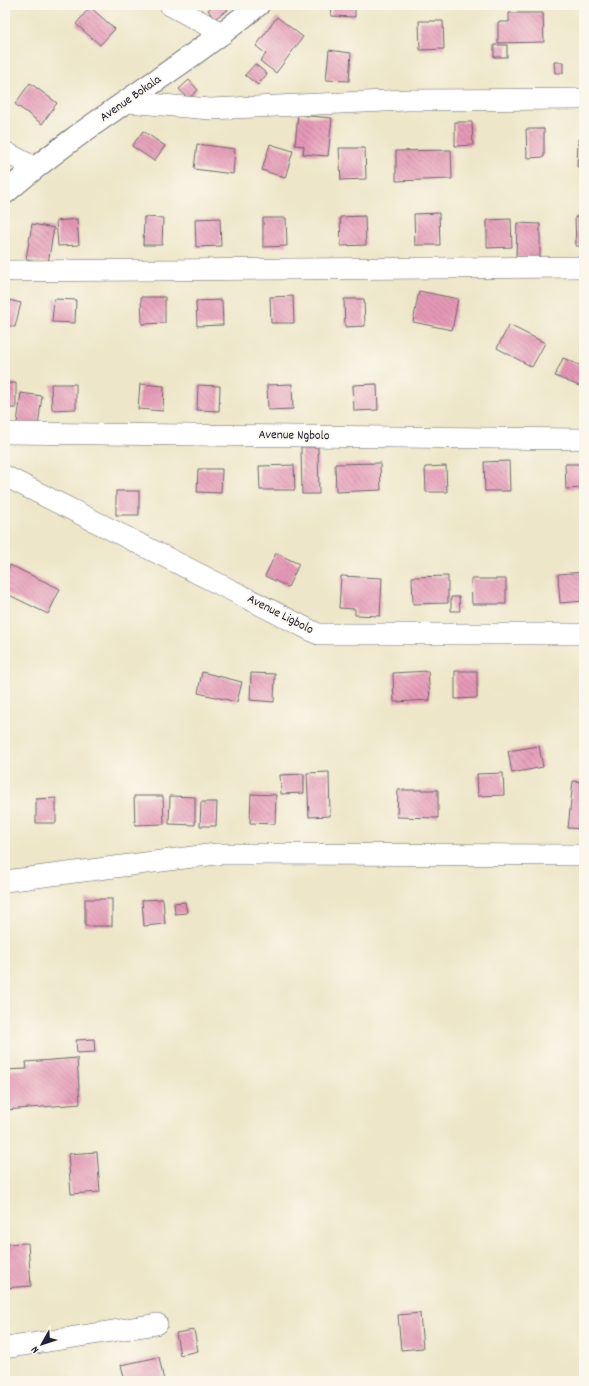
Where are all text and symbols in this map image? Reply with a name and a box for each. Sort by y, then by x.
street label: Avenue Bokala [96,70,166,127]
street label: Avenue Ngbolo [258,426,330,446]
street label: Avenue Ligbolo [244,590,317,640]
north arrow [22,1324,62,1364]
text: N [28,1341,44,1356]

